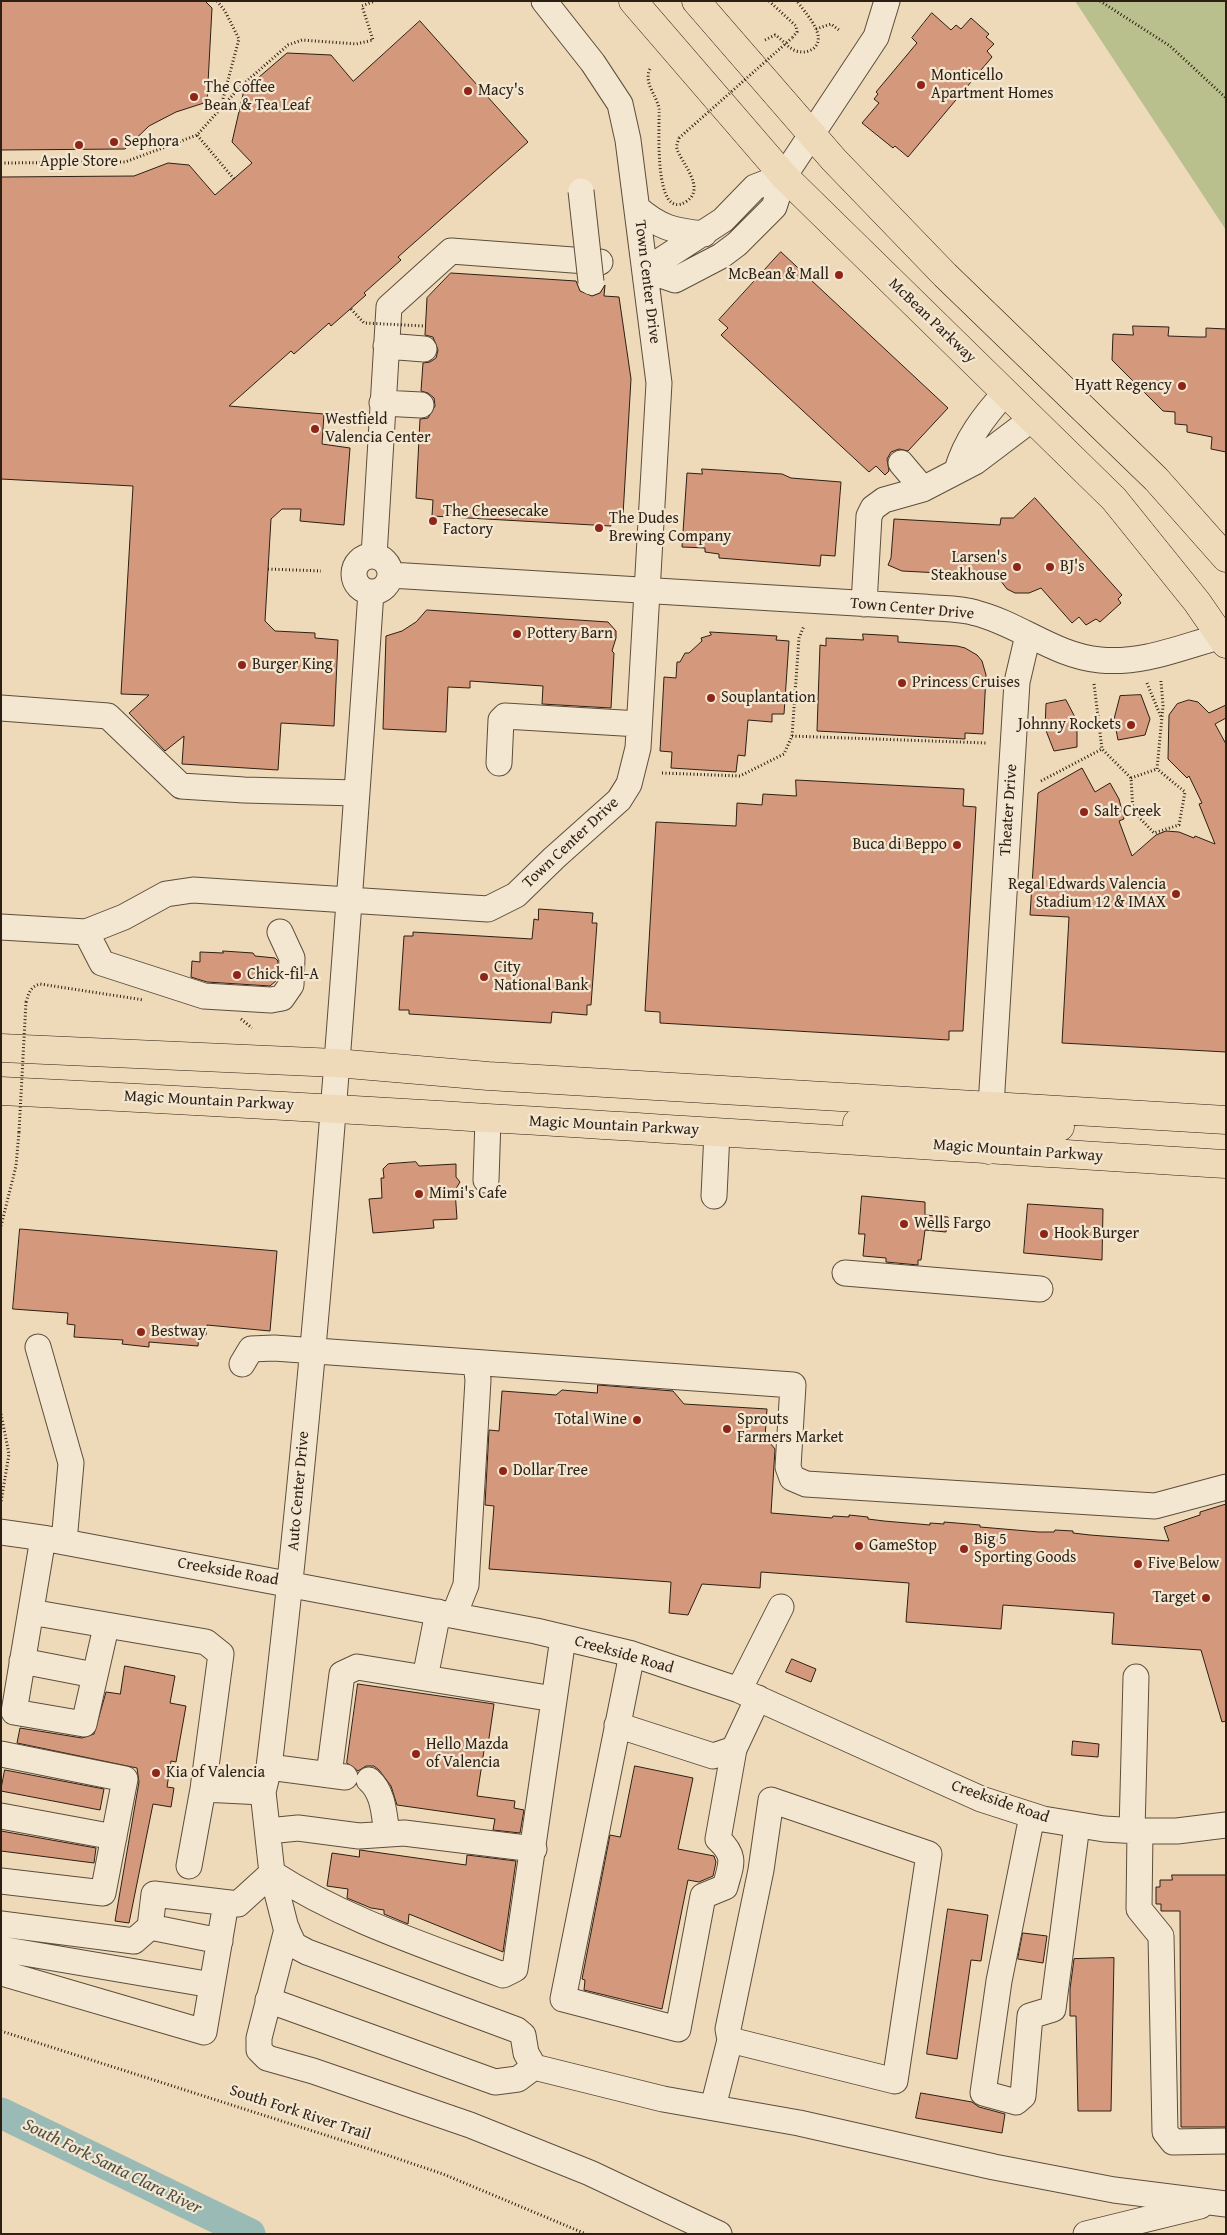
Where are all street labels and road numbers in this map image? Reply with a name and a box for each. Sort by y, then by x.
street label: Town Center Drive [630,219,664,345]
street label: McBean Parkway [884,274,980,368]
street label: Town Center Drive [849,594,975,624]
street label: Theater Drive [996,763,1022,857]
street label: Town Center Drive [519,794,623,892]
street label: Magic Mountain Parkway [123,1087,295,1115]
street label: Magic Mountain Parkway [528,1112,700,1140]
street label: Magic Mountain Parkway [932,1135,1104,1167]
street label: Auto Center Drive [284,1430,314,1552]
street label: Creekside Road [176,1554,280,1590]
street label: Creekside Road [572,1632,676,1678]
street label: Creekside Road [949,1776,1051,1828]
street label: South Fork River Trail [227,2081,373,2145]

